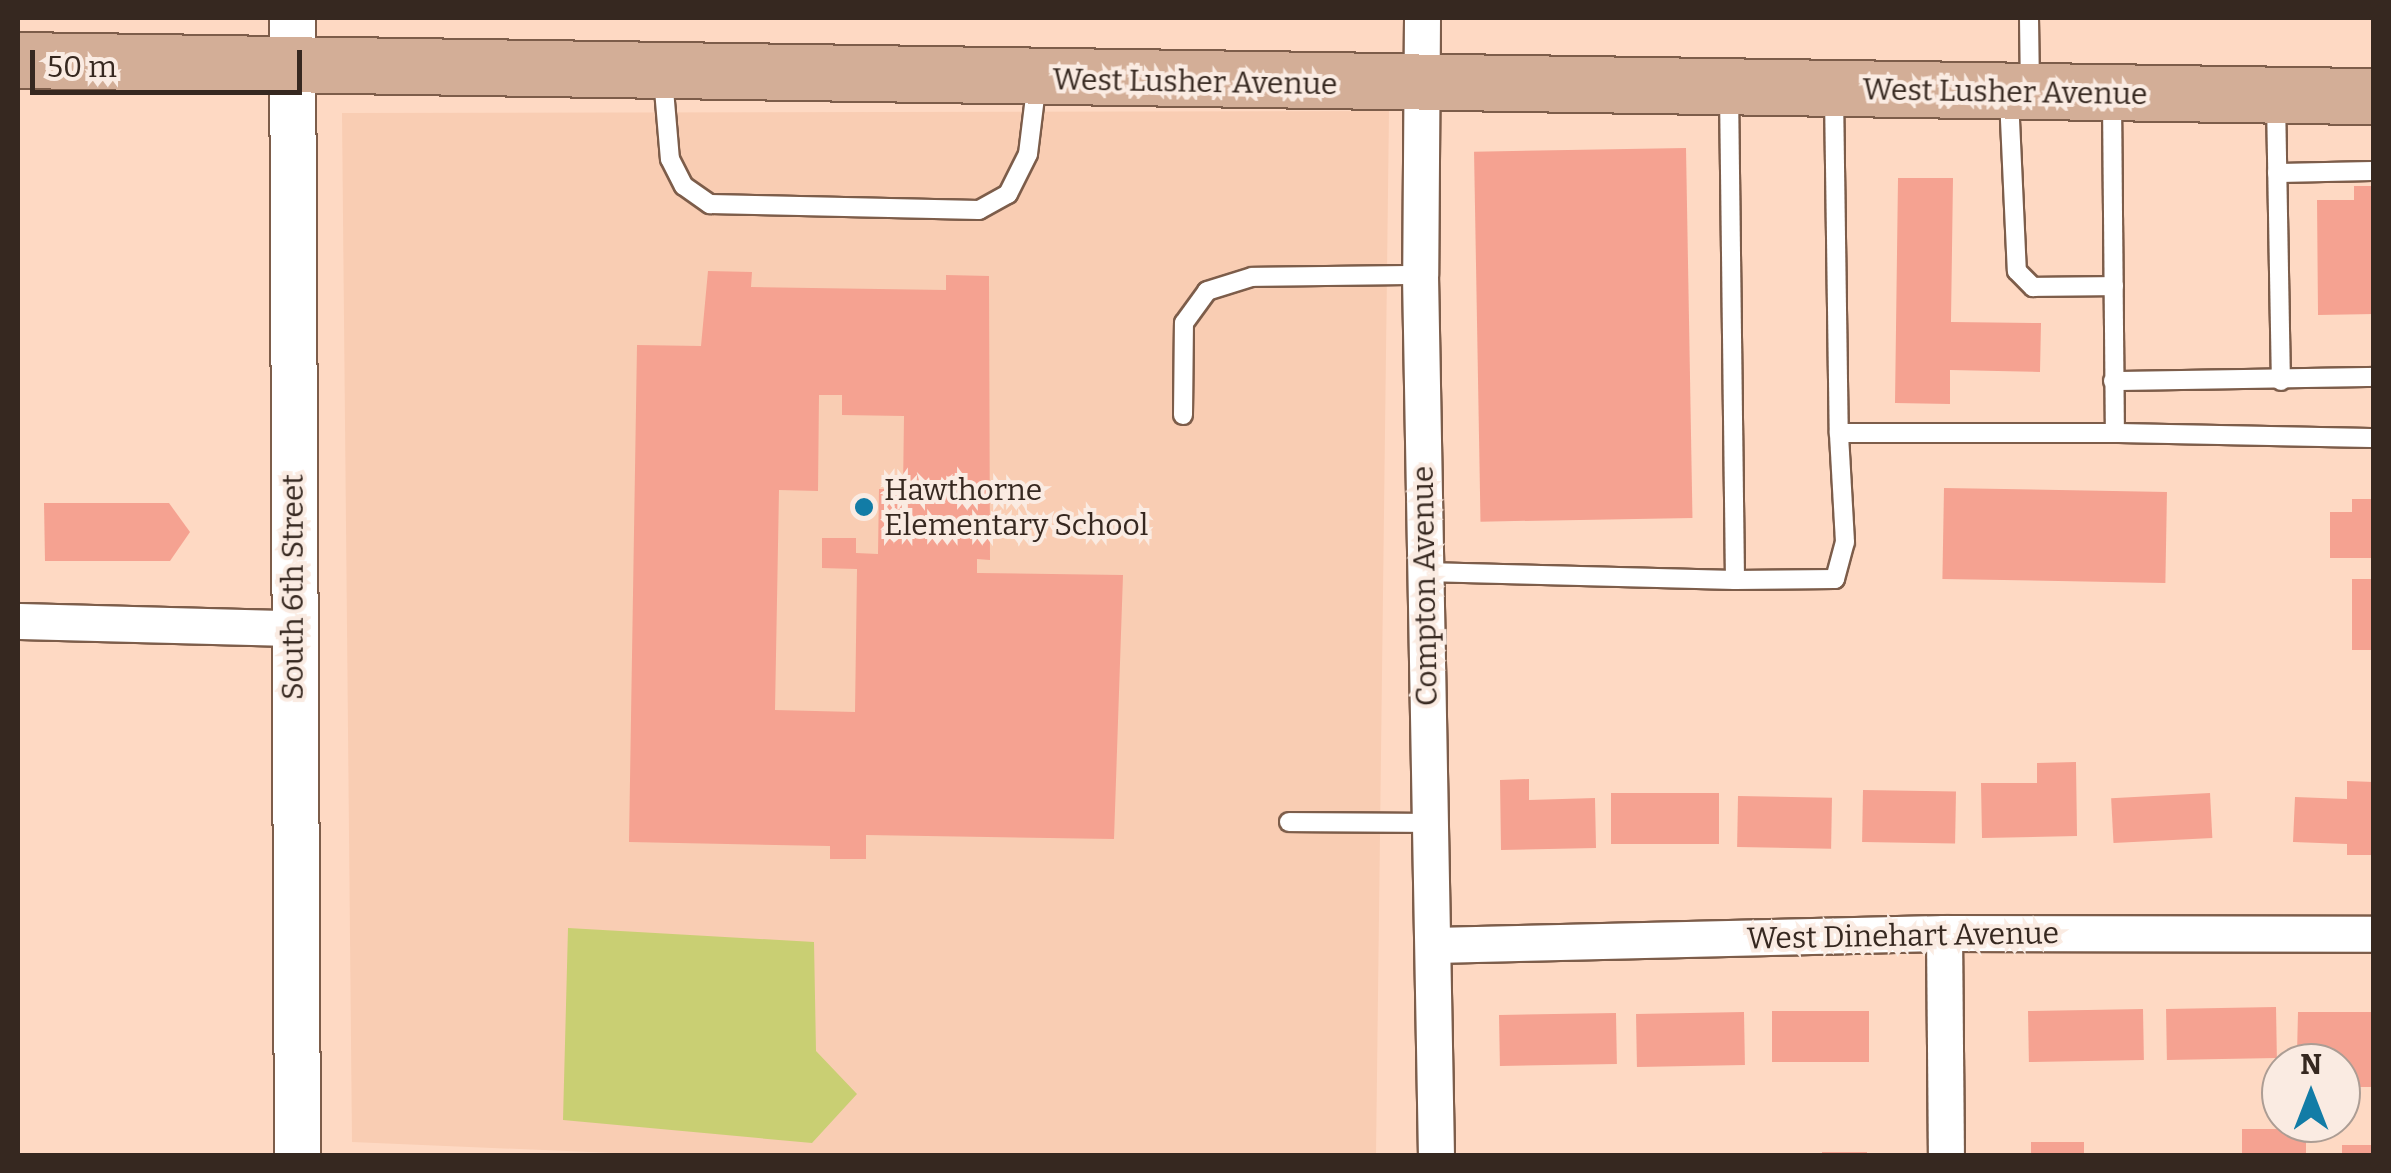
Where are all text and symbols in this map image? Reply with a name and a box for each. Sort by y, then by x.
scale bar [35,30,308,92]
text: 50 m [47,49,117,85]
street label: West Lusher Avenue [1052,62,1338,102]
street label: West Lusher Avenue [1862,72,2148,112]
street label: Compton Avenue [1405,465,1445,707]
place label: Hawthorne Elementary School [884,472,1148,542]
street label: South 6th Street [275,474,311,700]
marker: Hawthorne Elementary School [853,496,875,518]
street label: West Dinehart Avenue [1747,915,2059,957]
north arrow [2261,1043,2361,1143]
text: N [2300,1048,2322,1081]

